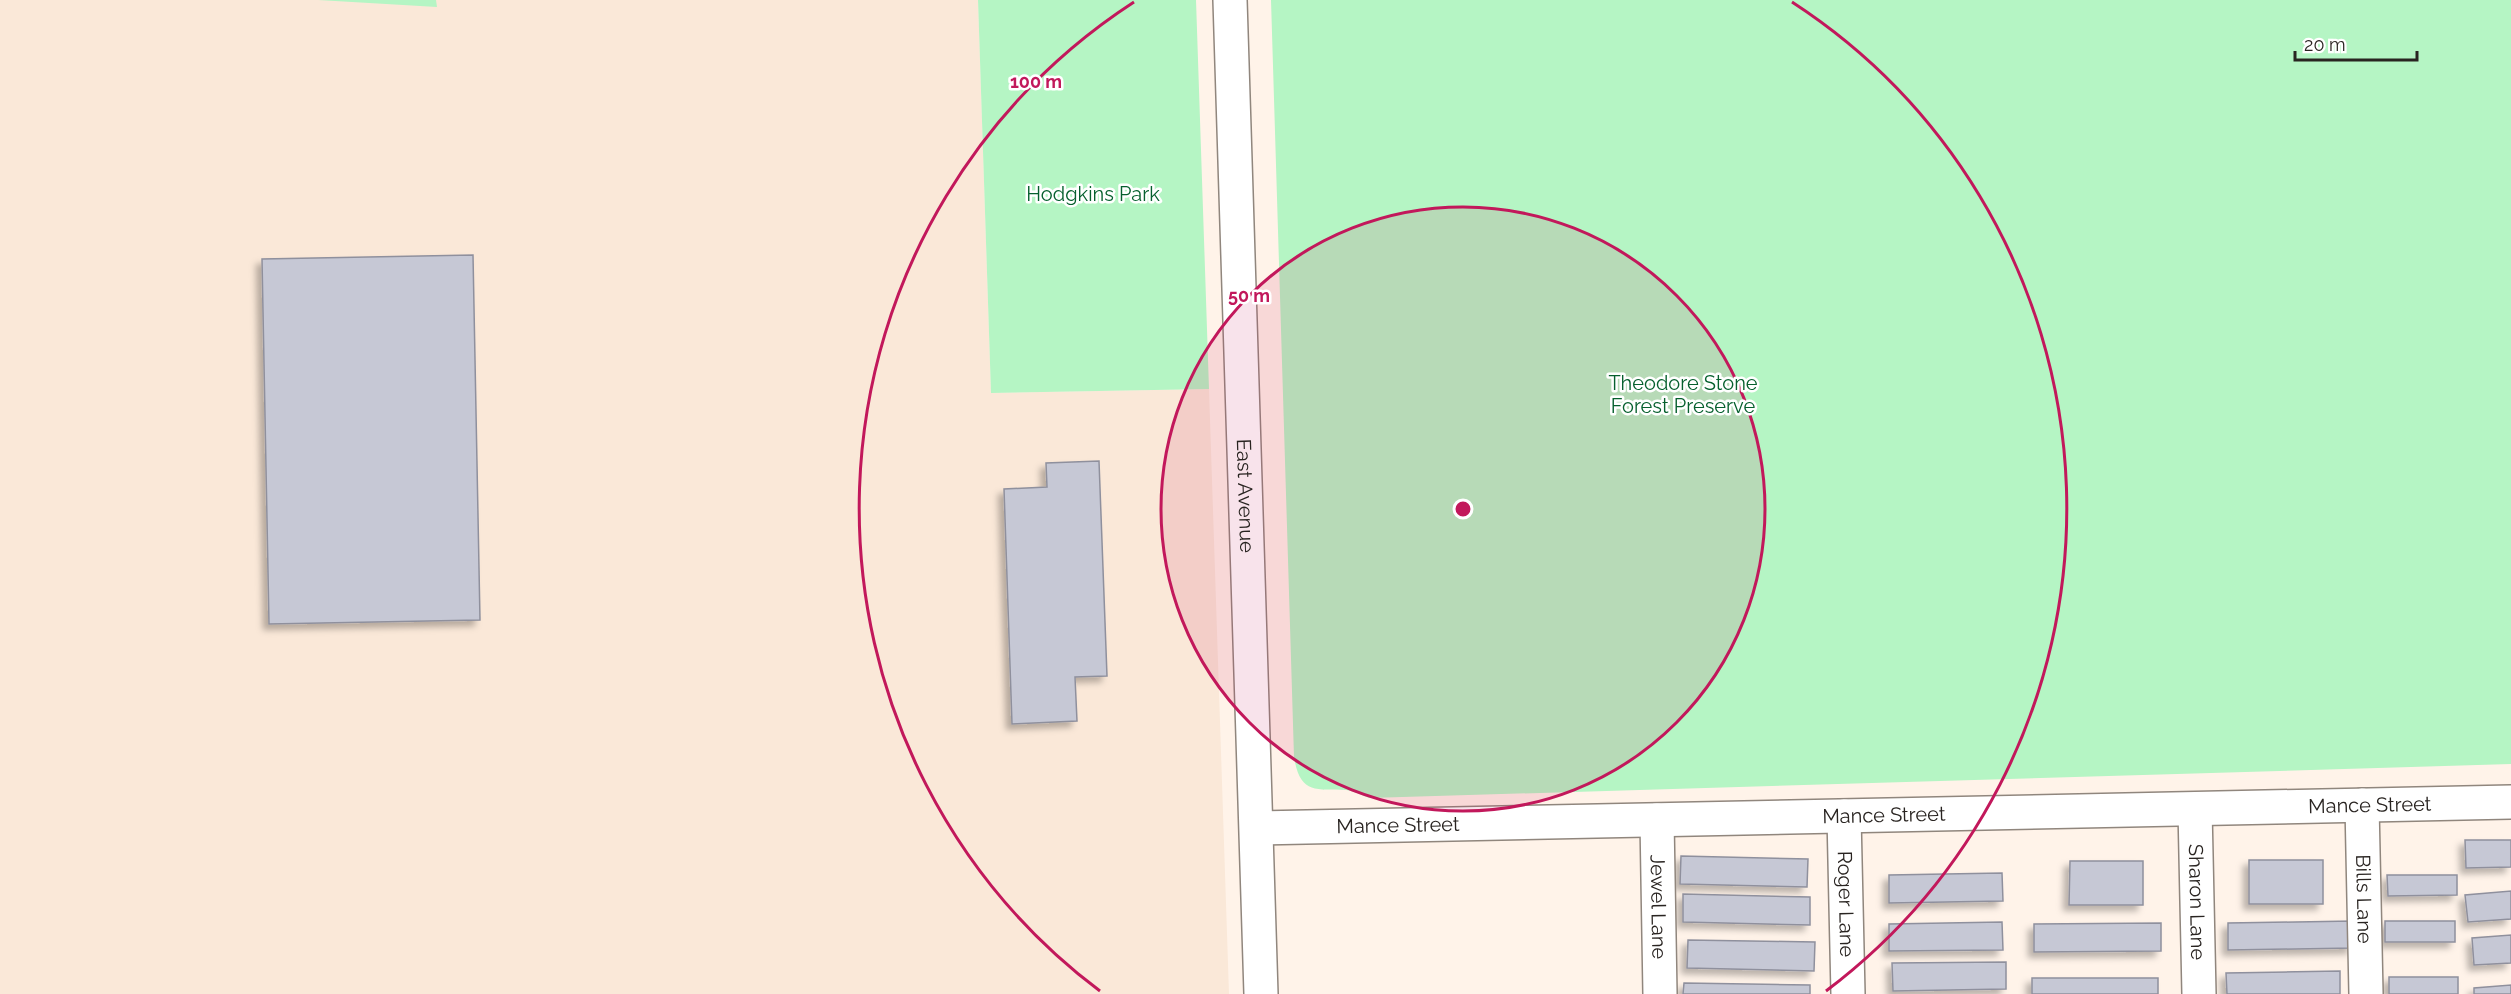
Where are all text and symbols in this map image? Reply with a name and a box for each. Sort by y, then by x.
scale bar [2295,24,2416,62]
text: 20 m [2304,34,2346,55]
text: 100 m [1010,71,1062,92]
park label: Hodgkins Park [1026,182,1160,206]
text: 50 m [1228,285,1270,306]
park label: Theodore Stone Forest Preserve [1608,371,1758,418]
street label: East Avenue [1232,438,1259,553]
centre of rings [1453,499,1473,519]
street label: Mance Street [2308,792,2432,818]
street label: Mance Street [1822,802,1946,828]
street label: Mance Street [1336,812,1460,838]
street label: Sharon Lane [2184,844,2210,961]
street label: Roger Lane [1833,851,1859,958]
street label: Bills Lane [2351,854,2377,944]
street label: Jewel Lane [1646,855,1671,960]

